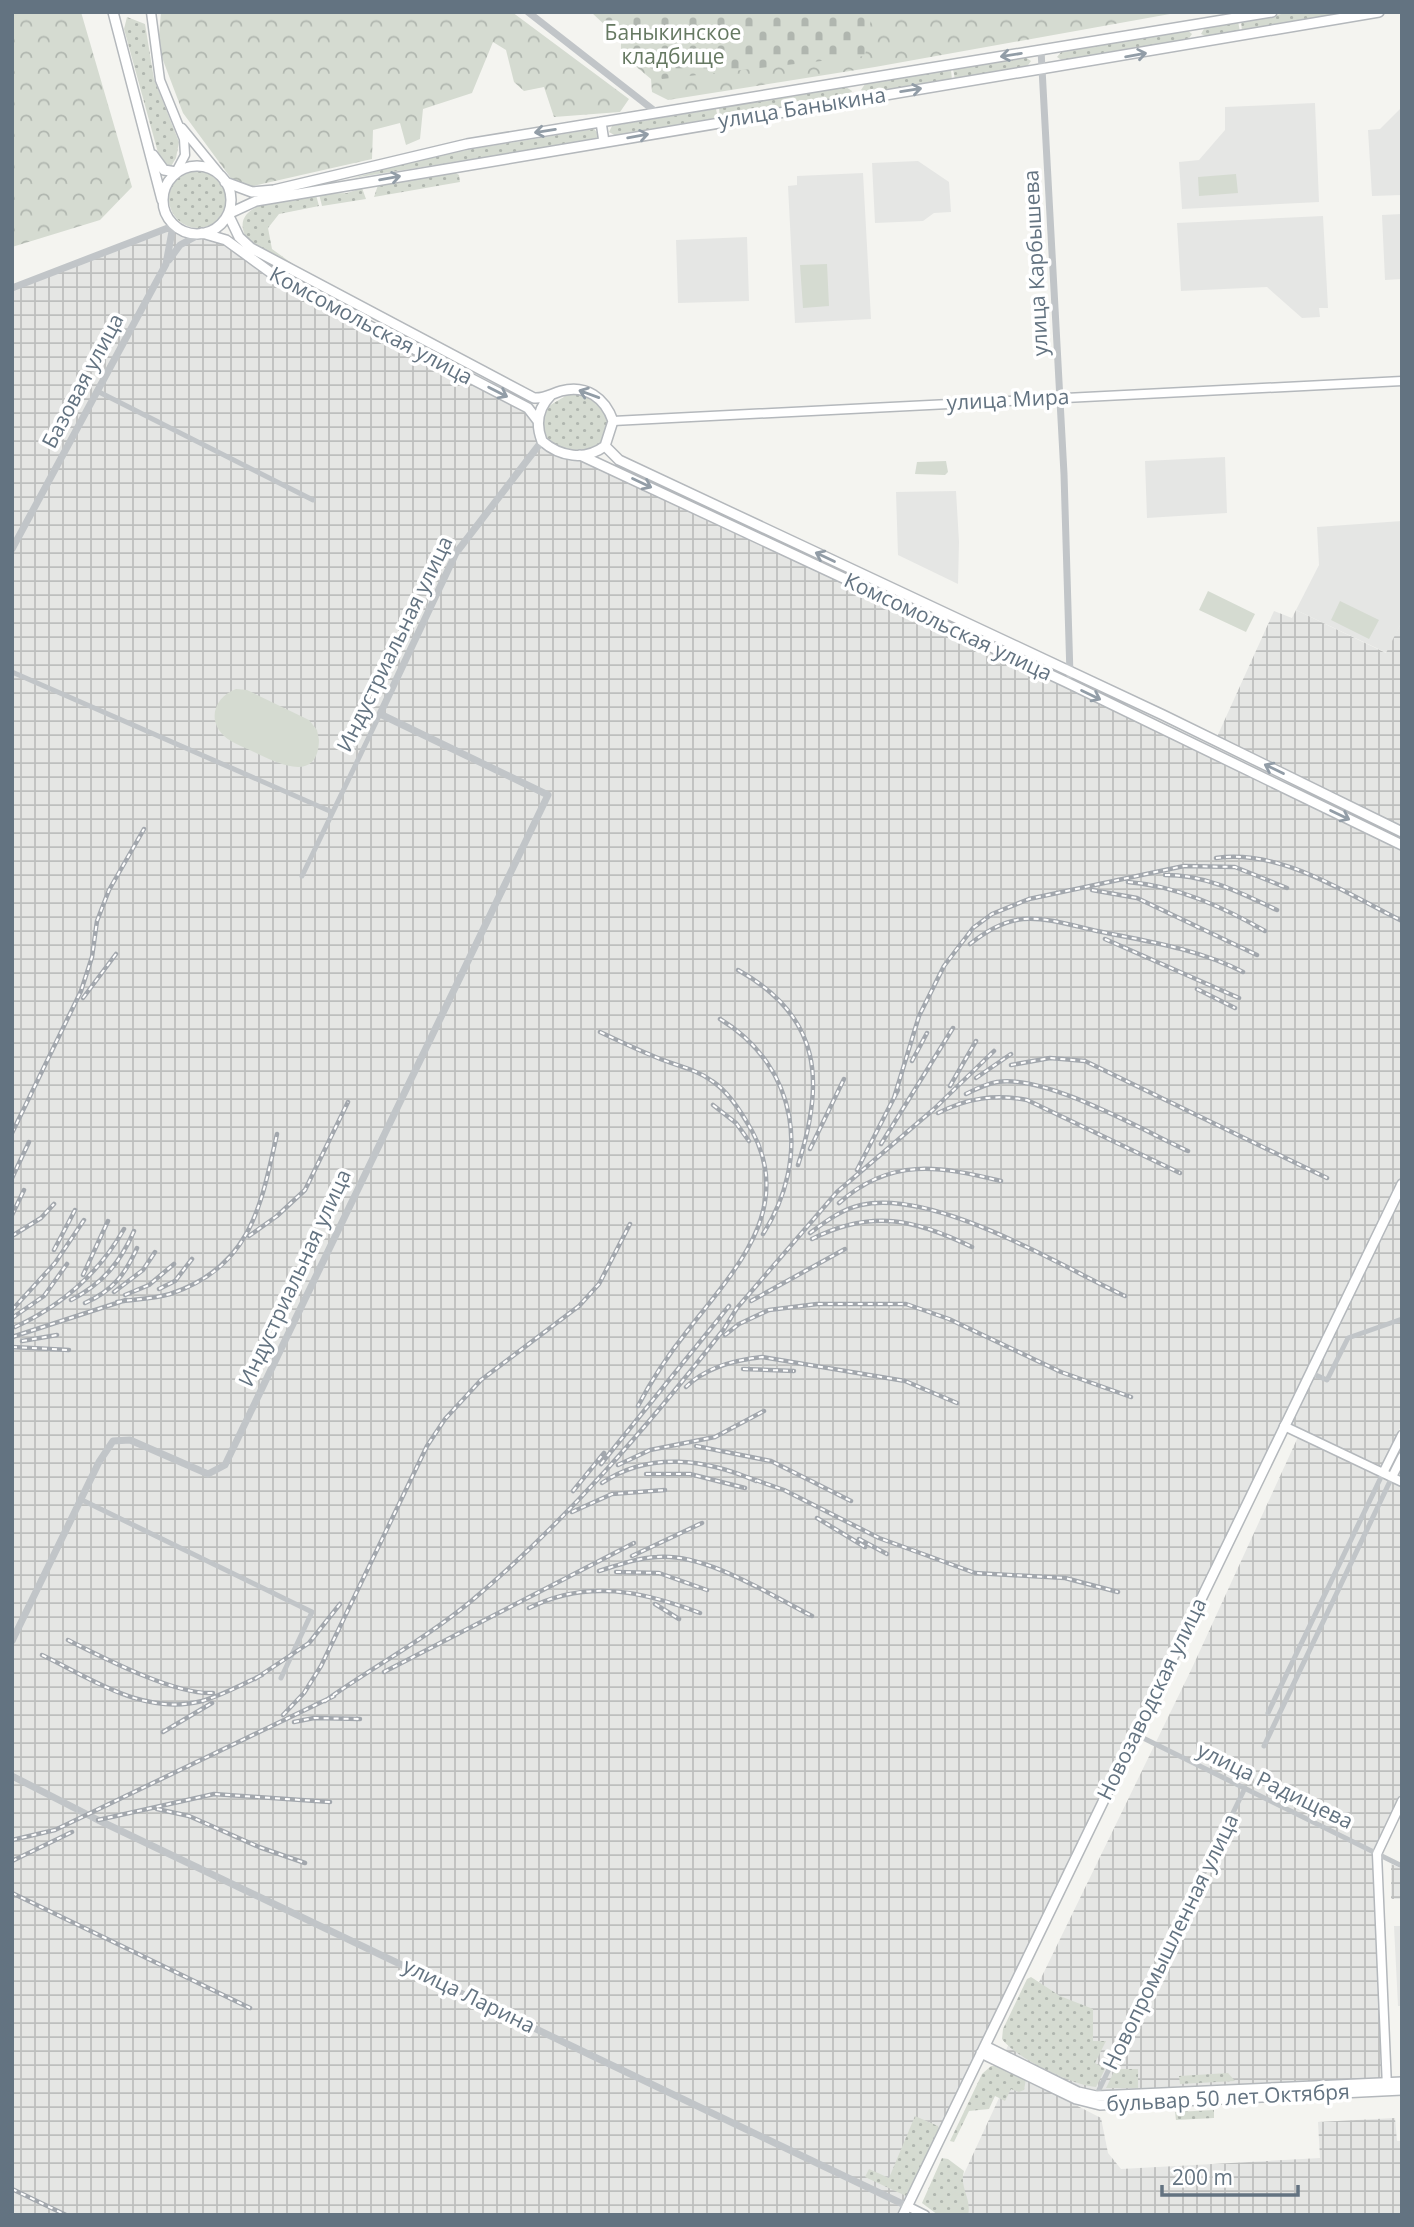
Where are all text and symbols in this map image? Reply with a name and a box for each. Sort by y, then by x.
park label: Баныкинское кладбище [605,18,741,70]
one-way arrow [1124,48,1147,61]
one-way arrow [1000,49,1023,62]
street label: улица Баныкина [716,80,888,134]
one-way arrow [899,83,922,96]
one-way arrow [534,125,557,138]
one-way arrow [626,129,649,142]
street label: улица Карбышева [1016,169,1054,357]
one-way arrow [378,171,401,185]
street label: Комсомольская улица [265,260,478,391]
street label: Базовая улица [35,308,129,453]
street label: улица Мира [946,382,1070,416]
one-way arrow [487,386,508,400]
one-way arrow [578,387,600,399]
one-way arrow [631,476,652,490]
street label: Индустриальная улица [330,531,459,756]
one-way arrow [815,550,836,564]
street label: Комсомольская улица [840,566,1057,687]
one-way arrow [1080,688,1101,702]
one-way arrow [1264,762,1285,776]
one-way arrow [1329,809,1350,822]
street label: Индустриальная улица [231,1164,357,1391]
street label: Новозаводская улица [1090,1593,1212,1804]
street label: улица Радищева [1193,1735,1358,1835]
street label: Новопромышленная улица [1096,1809,1244,2074]
street label: улица Ларина [399,1951,540,2039]
street label: бульвар 50 лет Октября [1106,2077,1350,2117]
scale bar [1162,2154,1298,2198]
text: 200 m [1172,2163,1233,2191]

